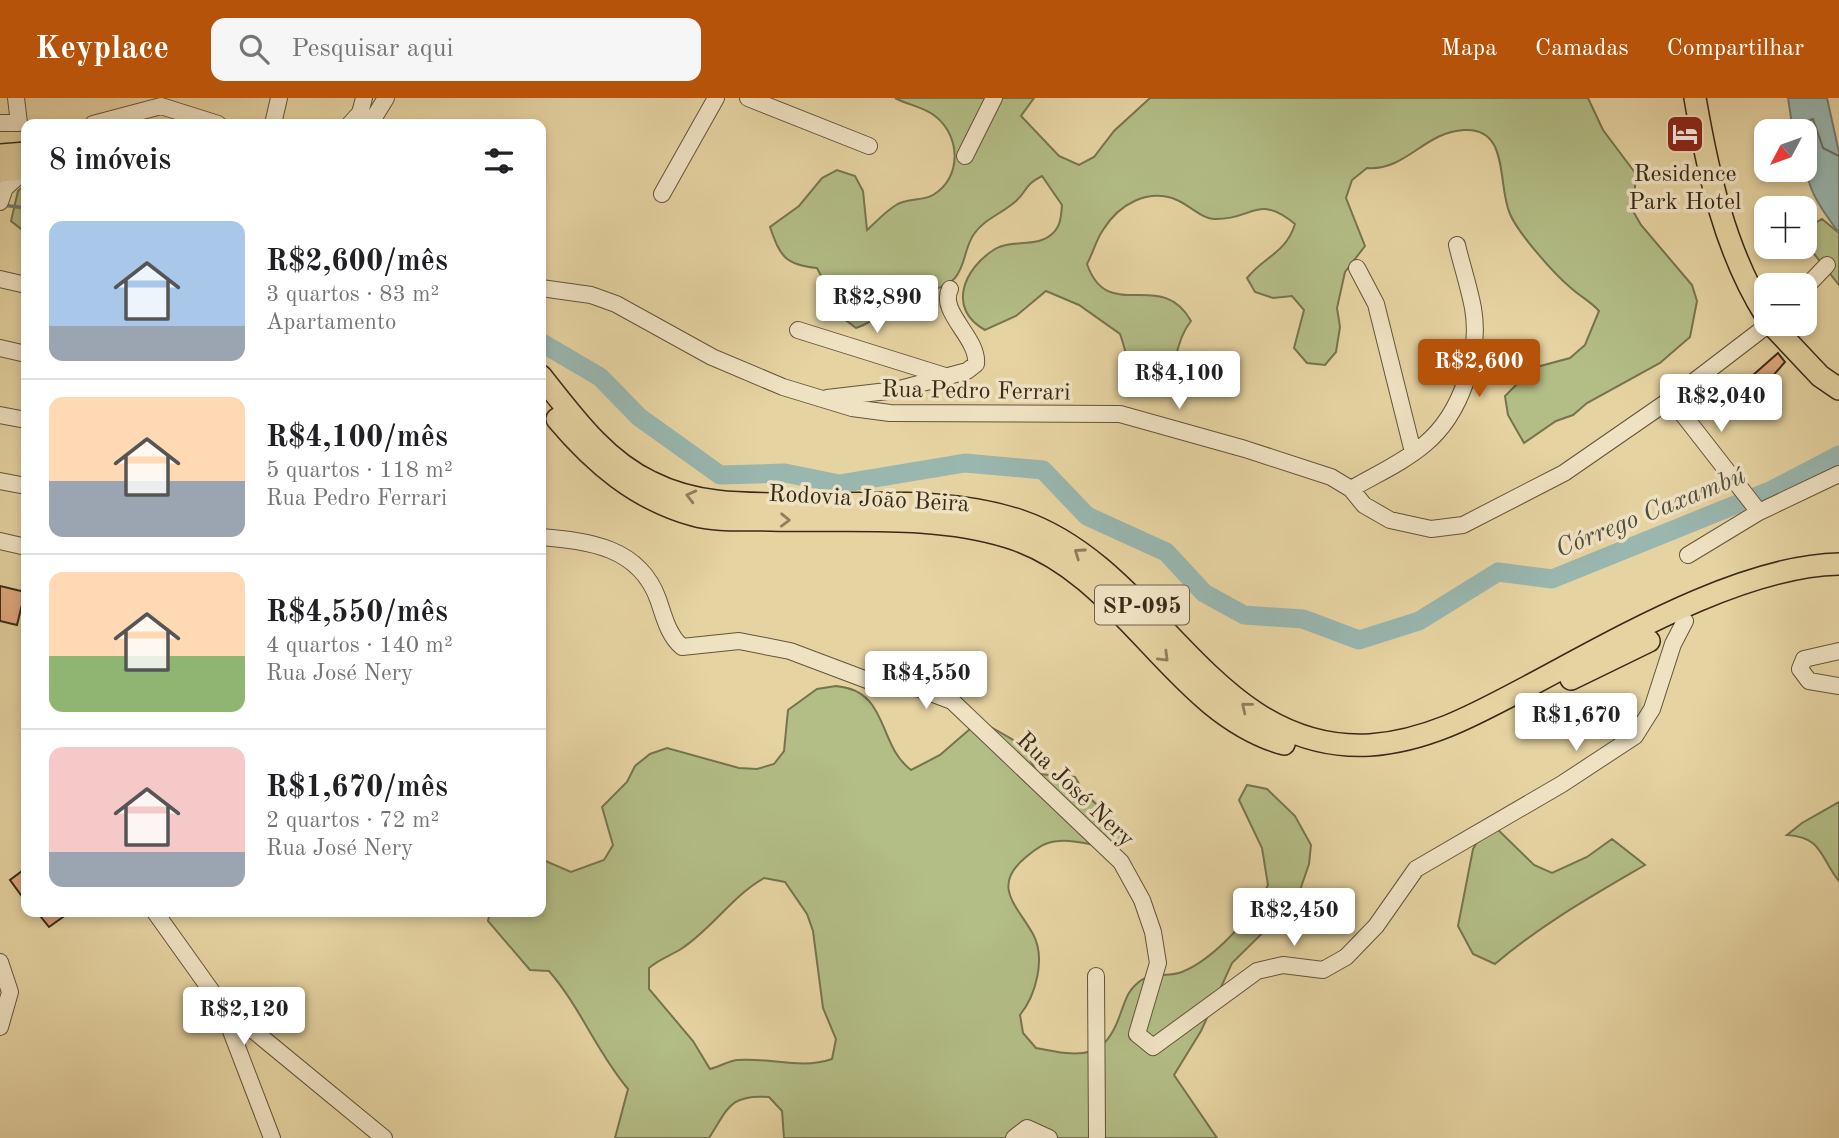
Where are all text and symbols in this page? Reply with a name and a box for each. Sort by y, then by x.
search box [211,18,701,81]
icon: search [235,30,273,68]
text: Keyplace [35,33,169,66]
text: Pesquisar aqui [291,36,454,62]
text: Mapa [1441,37,1497,61]
text: Camadas [1535,37,1629,61]
text: Compartilhar [1667,37,1804,61]
hotel icon: Residence Park Hotel [1664,113,1706,155]
north arrow [1754,119,1816,182]
map controls [1754,119,1817,336]
icon: filters [480,142,518,180]
text: 8 imóveis [49,146,171,176]
place label: Residence Park Hotel [1629,163,1741,215]
button: + [1754,196,1817,259]
text: R$2,600/mês [266,247,448,277]
icon: home [105,249,189,333]
button: − [1754,273,1817,336]
pin: R$2,890 [812,275,942,335]
text: 3 quartos · 83 m² [266,283,439,306]
text: R$2,890 [832,286,922,309]
text: Apartamento [266,311,396,334]
pin: R$2,600 [1414,340,1544,399]
text: R$2,600 [1434,350,1524,373]
pin: R$4,100 [1114,352,1244,411]
text: R$4,100 [1134,362,1224,385]
pin: R$2,040 [1656,374,1786,434]
street label: Rua Pedro Ferrari [881,378,1071,406]
text: R$2,040 [1676,385,1766,408]
text: R$4,100/mês [266,423,448,453]
icon: home [105,425,189,509]
text: 5 quartos · 118 m² [266,459,453,482]
water label: Córrego Caxambú [1552,463,1750,563]
street label: Rodovia João Beira [768,483,970,517]
text: Rua Pedro Ferrari [266,487,447,510]
one-way arrow [685,490,697,504]
one-way arrow [781,512,791,528]
one-way arrow [1074,549,1087,561]
road number: SP-095 [1095,586,1189,624]
text: R$4,550/mês [266,598,448,628]
icon: home [105,600,189,684]
text: 4 quartos · 140 m² [266,634,453,657]
one-way arrow [1156,648,1169,661]
pin: R$4,550 [861,652,991,711]
text: Rua José Nery [266,662,413,685]
text: R$4,550 [881,662,971,685]
pin: R$1,670 [1511,694,1641,753]
one-way arrow [1241,702,1253,715]
text: R$1,670 [1531,704,1621,727]
street label: Rua José Nery [1011,728,1138,853]
text: R$1,670/mês [266,773,448,803]
icon: home [105,775,189,859]
text: 2 quartos · 72 m² [266,809,439,832]
text: Rua José Nery [266,837,413,860]
pin: R$2,450 [1229,888,1359,948]
text: R$2,450 [1249,899,1339,922]
pin: R$2,120 [179,988,309,1047]
text: R$2,120 [199,998,289,1021]

